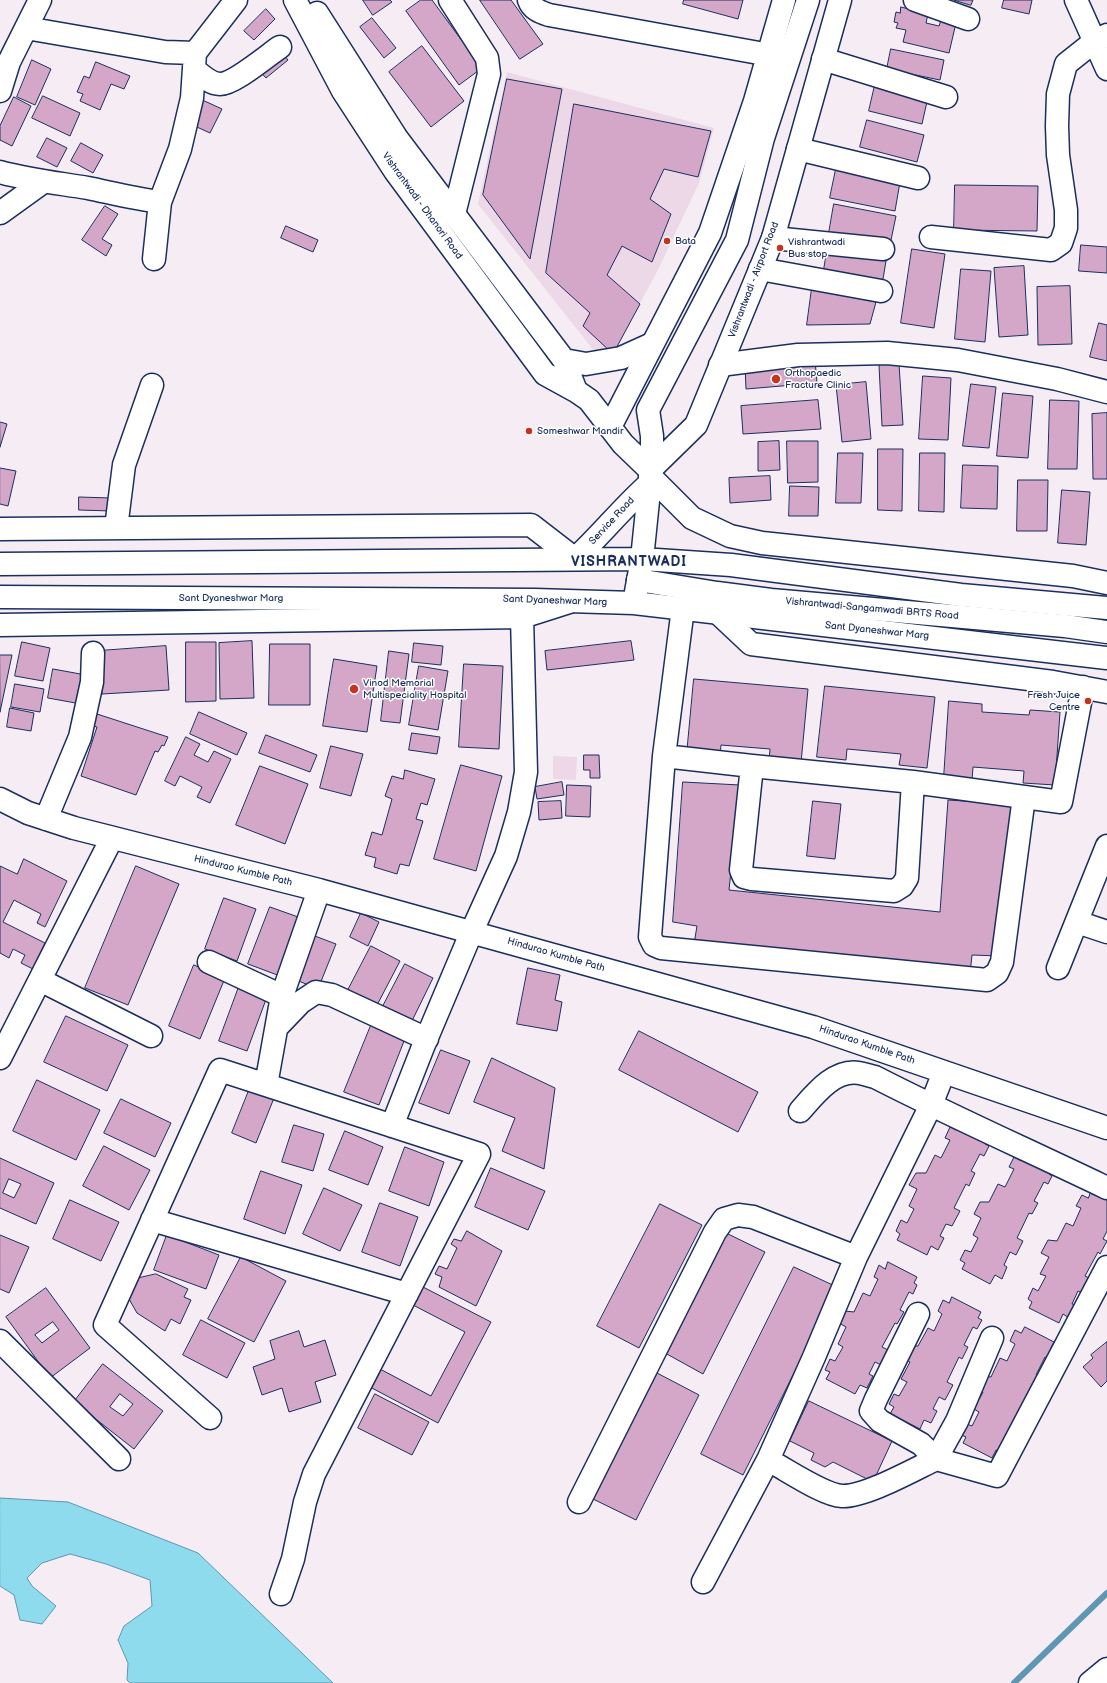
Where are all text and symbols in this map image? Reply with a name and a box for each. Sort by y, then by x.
street label: Vishrantwadi - Dhanori Road [379,150,465,262]
street label: Vishrantwadi - Airport Road [726,220,782,340]
place label: Bata [675,235,696,247]
marker: Bata [662,236,672,246]
place label: Vishrantwadi Bus stop [788,236,845,260]
marker: Vishrantwadi Bus stop [775,243,785,253]
place label: Orthopaedic Fracture Clinic [785,367,851,390]
marker: Orthopaedic Fracture Clinic [770,373,782,385]
place label: Someshwar Mandir [537,425,624,437]
marker: Someshwar Mandir [524,426,534,436]
street label: Service Road [587,495,637,547]
district label: VISHRANTWADI [571,554,687,570]
street label: Sant Dyaneshwar Marg [179,592,283,604]
street label: Sant Dyaneshwar Marg [503,593,607,609]
street label: Vishrantwadi-Sangamwadi BRTS Road [785,595,959,623]
street label: Sant Dyaneshwar Marg [824,620,930,642]
place label: Vinod Memorial Multispeciality Hospital [363,677,466,700]
marker: Vinod Memorial Multispeciality Hospital [348,683,360,695]
place label: Fresh Juice Centre [1027,689,1080,712]
marker: Fresh Juice Centre [1083,696,1093,706]
street label: Hindurao Kumble Path [193,853,293,889]
street label: Hindurao Kumble Path [506,935,606,975]
street label: Hindurao Kumble Path [817,1023,917,1067]

